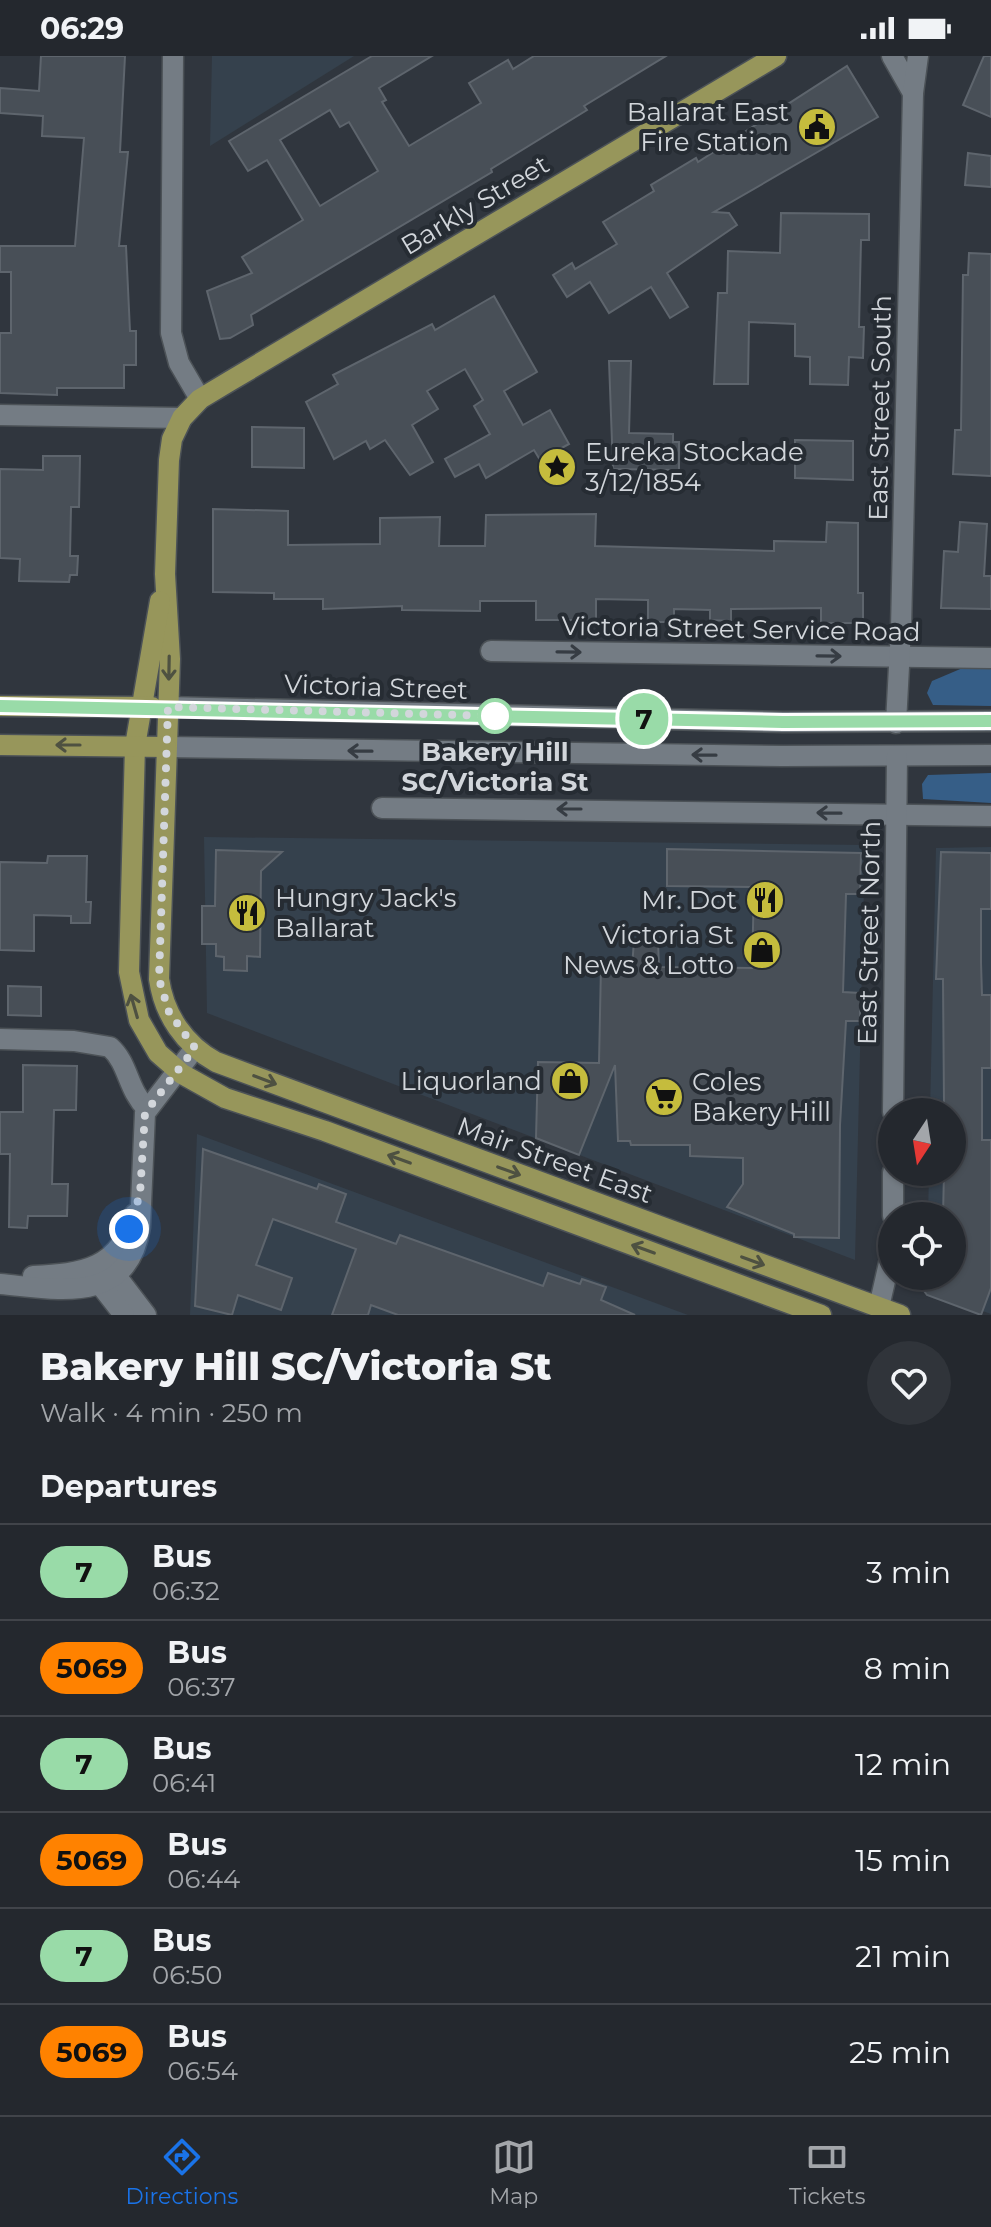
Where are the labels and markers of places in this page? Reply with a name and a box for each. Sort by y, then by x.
place label: Ballarat East Fire Station [627,96,789,158]
public building icon: Ballarat East Fire Station [796,106,838,148]
place label: Eureka Stockade 3/12/1854 [585,436,804,498]
place icon: Eureka Stockade 3/12/1854 [536,446,578,488]
marker: Bakery Hill SC/Victoria St [478,699,512,733]
place label: Bakery Hill SC/Victoria St [401,736,589,798]
restaurant icon: Mr. Dot [744,879,786,921]
place label: Hungry Jack's Ballarat [275,882,456,944]
place label: Mr. Dot [641,884,737,916]
restaurant icon: Hungry Jack's Ballarat [226,892,268,934]
place label: Victoria St News & Lotto [563,919,734,981]
shop icon: Victoria St News & Lotto [741,929,783,971]
shop icon: Liquorland [549,1060,591,1102]
place label: Liquorland [401,1065,542,1097]
place label: Coles Bakery Hill [692,1066,831,1128]
supermarket icon: Coles Bakery Hill [643,1076,685,1118]

